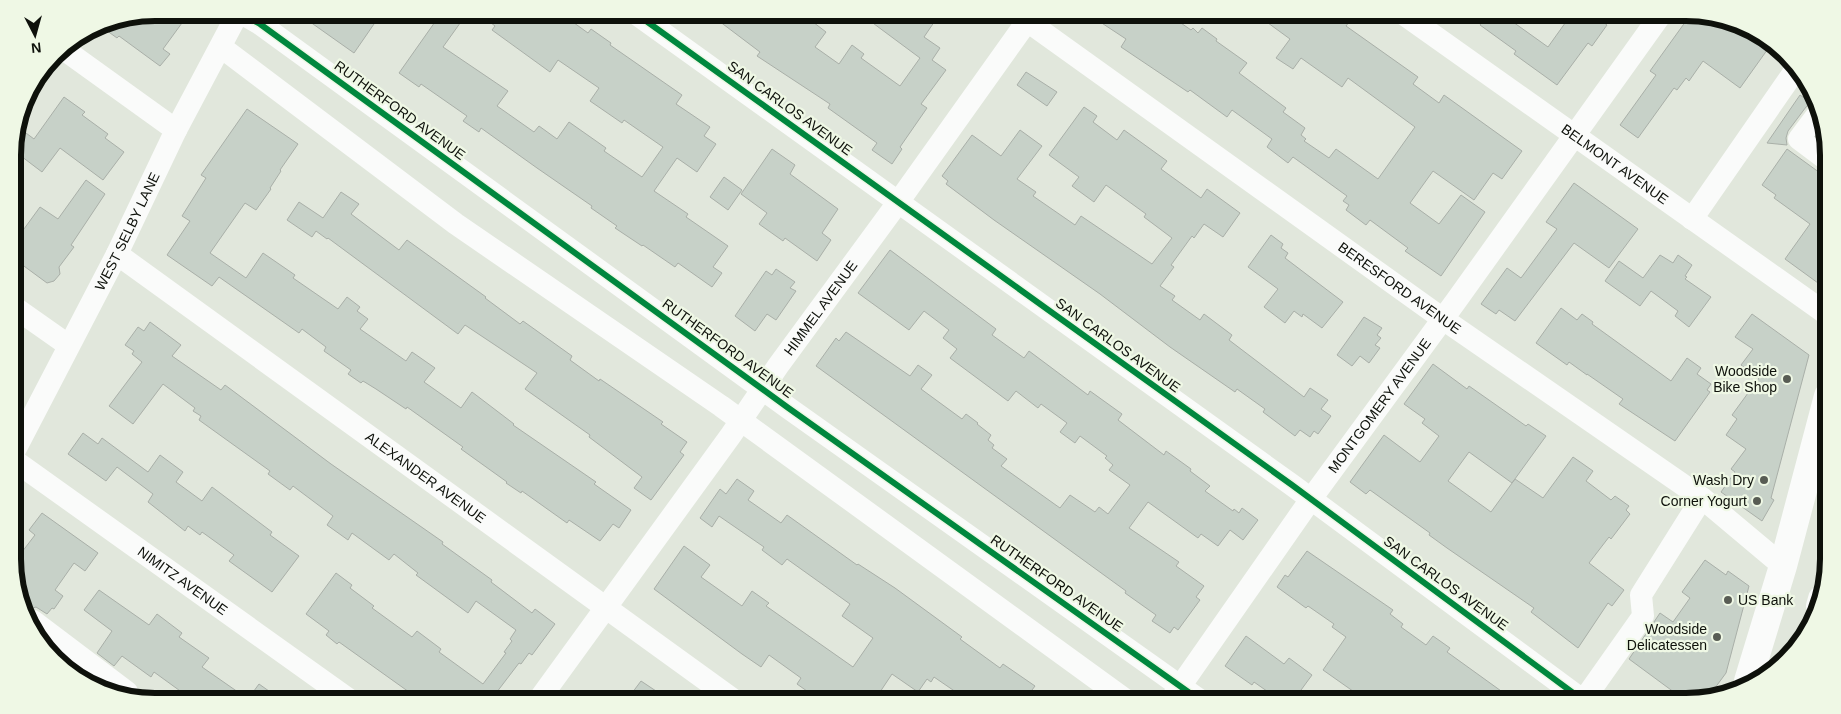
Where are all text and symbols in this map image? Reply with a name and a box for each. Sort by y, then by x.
north arrow [10,10,60,60]
text: N [30,39,42,56]
street label: RUTHERFORD AVENUE [332,57,468,163]
street label: SAN CARLOS AVENUE [725,57,855,159]
street label: BELMONT AVENUE [1558,121,1671,207]
street label: WEST SELBY LANE [91,170,163,293]
street label: BERESFORD AVENUE [1335,239,1464,337]
street label: HIMMEL AVENUE [780,257,861,359]
street label: SAN CARLOS AVENUE [1053,294,1183,396]
street label: RUTHERFORD AVENUE [660,295,796,401]
street label: MONTGOMERY AVENUE [1325,335,1434,476]
place label: Woodside Bike Shop [1713,363,1777,395]
marker: Woodside Bike Shop [1781,373,1793,385]
street label: ALEXANDER AVENUE [362,428,489,526]
place label: Wash Dry [1693,472,1754,488]
marker: Wash Dry [1758,474,1770,486]
place label: Corner Yogurt [1661,493,1747,509]
marker: Corner Yogurt [1751,495,1763,507]
street label: RUTHERFORD AVENUE [988,531,1126,635]
street label: SAN CARLOS AVENUE [1381,532,1511,634]
street label: NIMITZ AVENUE [135,543,231,618]
place label: US Bank [1738,592,1794,608]
marker: US Bank [1722,594,1734,606]
place label: Woodside Delicatessen [1627,621,1707,653]
marker: Woodside Delicatessen [1711,631,1723,643]

